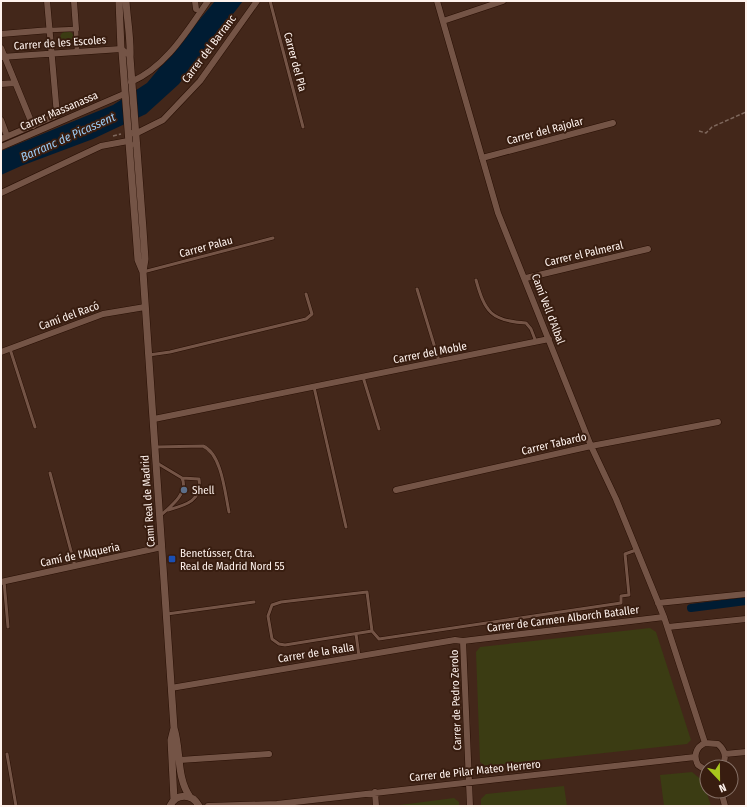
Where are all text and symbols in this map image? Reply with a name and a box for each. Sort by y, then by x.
street label: Carrer del Barranc [179,12,239,85]
street label: Carrer del Pla [281,31,309,93]
street label: Carrer de les Escoles [13,33,107,53]
street label: Carrer Massanassa [18,89,100,133]
water label: Barranc de Picassent [18,110,118,164]
street label: Carrer del Rajolar [505,114,585,147]
street label: Carrer Palau [178,234,234,260]
street label: Carrer el Palmeral [544,239,625,269]
street label: Camí Vell d'Albal [529,272,567,346]
street label: Camí del Racó [37,299,101,333]
street label: Carrer del Moble [392,339,468,367]
street label: Carrer Tabardo [520,430,588,458]
street label: Camí Real de Madrid [138,455,158,547]
place label: Shell [192,484,215,497]
marker: Shell [179,485,189,495]
street label: Camí de l'Alqueria [39,540,121,570]
place label: Benetússer, Ctra. Real de Madrid Nord 55 [180,547,285,573]
marker: Benetússer, Ctra. Real de Madrid Nord 55 [167,554,177,564]
street label: Carrer de Carmen Alborch Bataller [486,603,640,635]
street label: Carrer de la Ralla [277,641,355,665]
street label: Carrer de Pedro Zerolo [448,649,464,751]
street label: Carrer de Pilar Mateo Herrero [409,758,541,784]
north arrow [699,759,739,799]
text: N [717,781,728,795]

